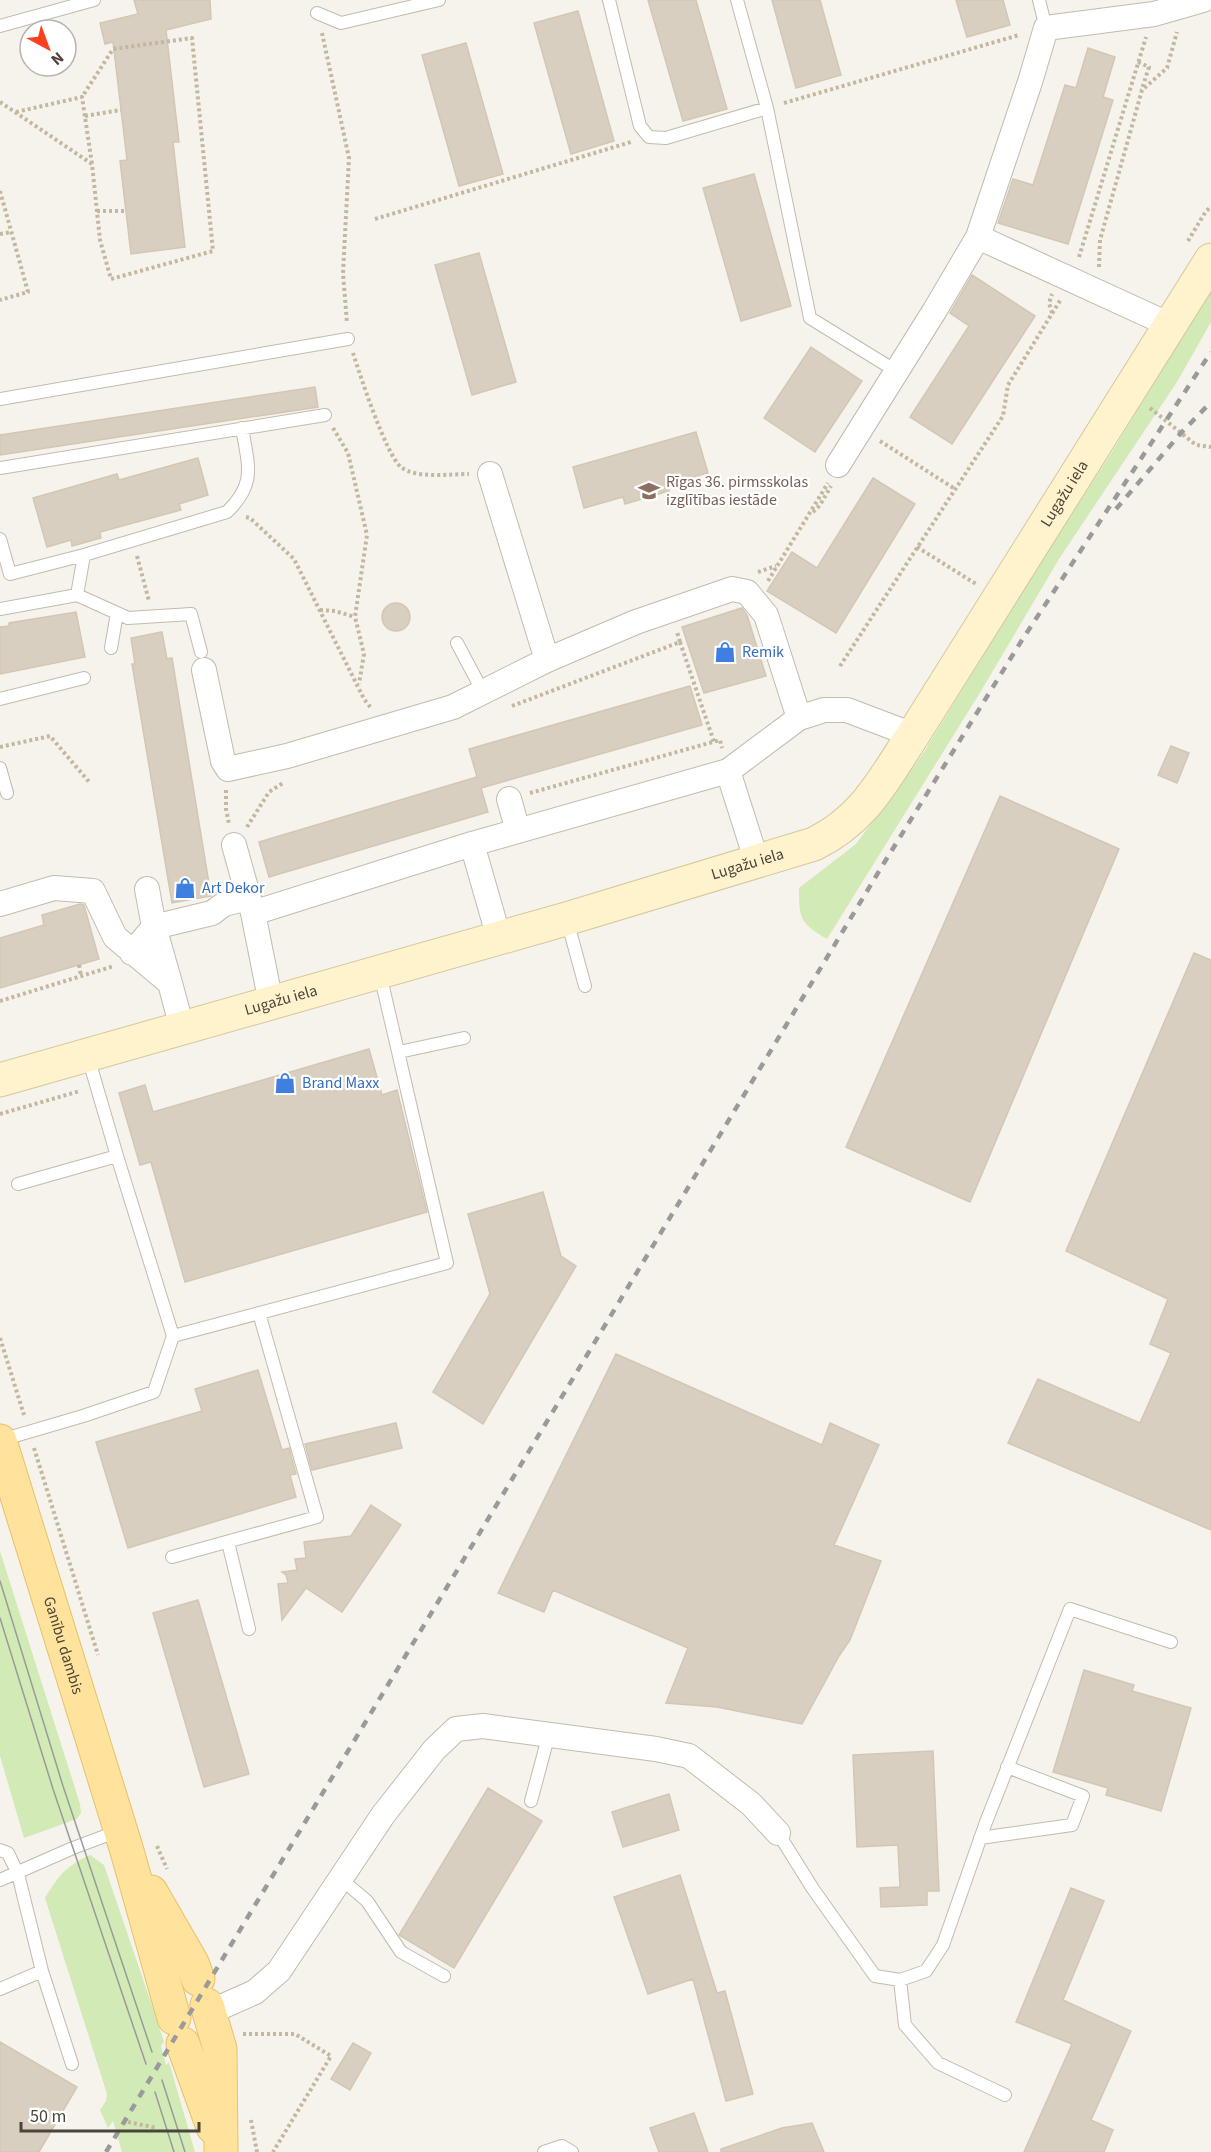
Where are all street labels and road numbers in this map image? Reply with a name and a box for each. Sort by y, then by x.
street label: Lugažu iela [1035,456,1094,531]
street label: Lugažu iela [708,843,786,885]
street label: Lugažu iela [242,979,320,1021]
street label: Ganību dambis [38,1594,89,1697]

